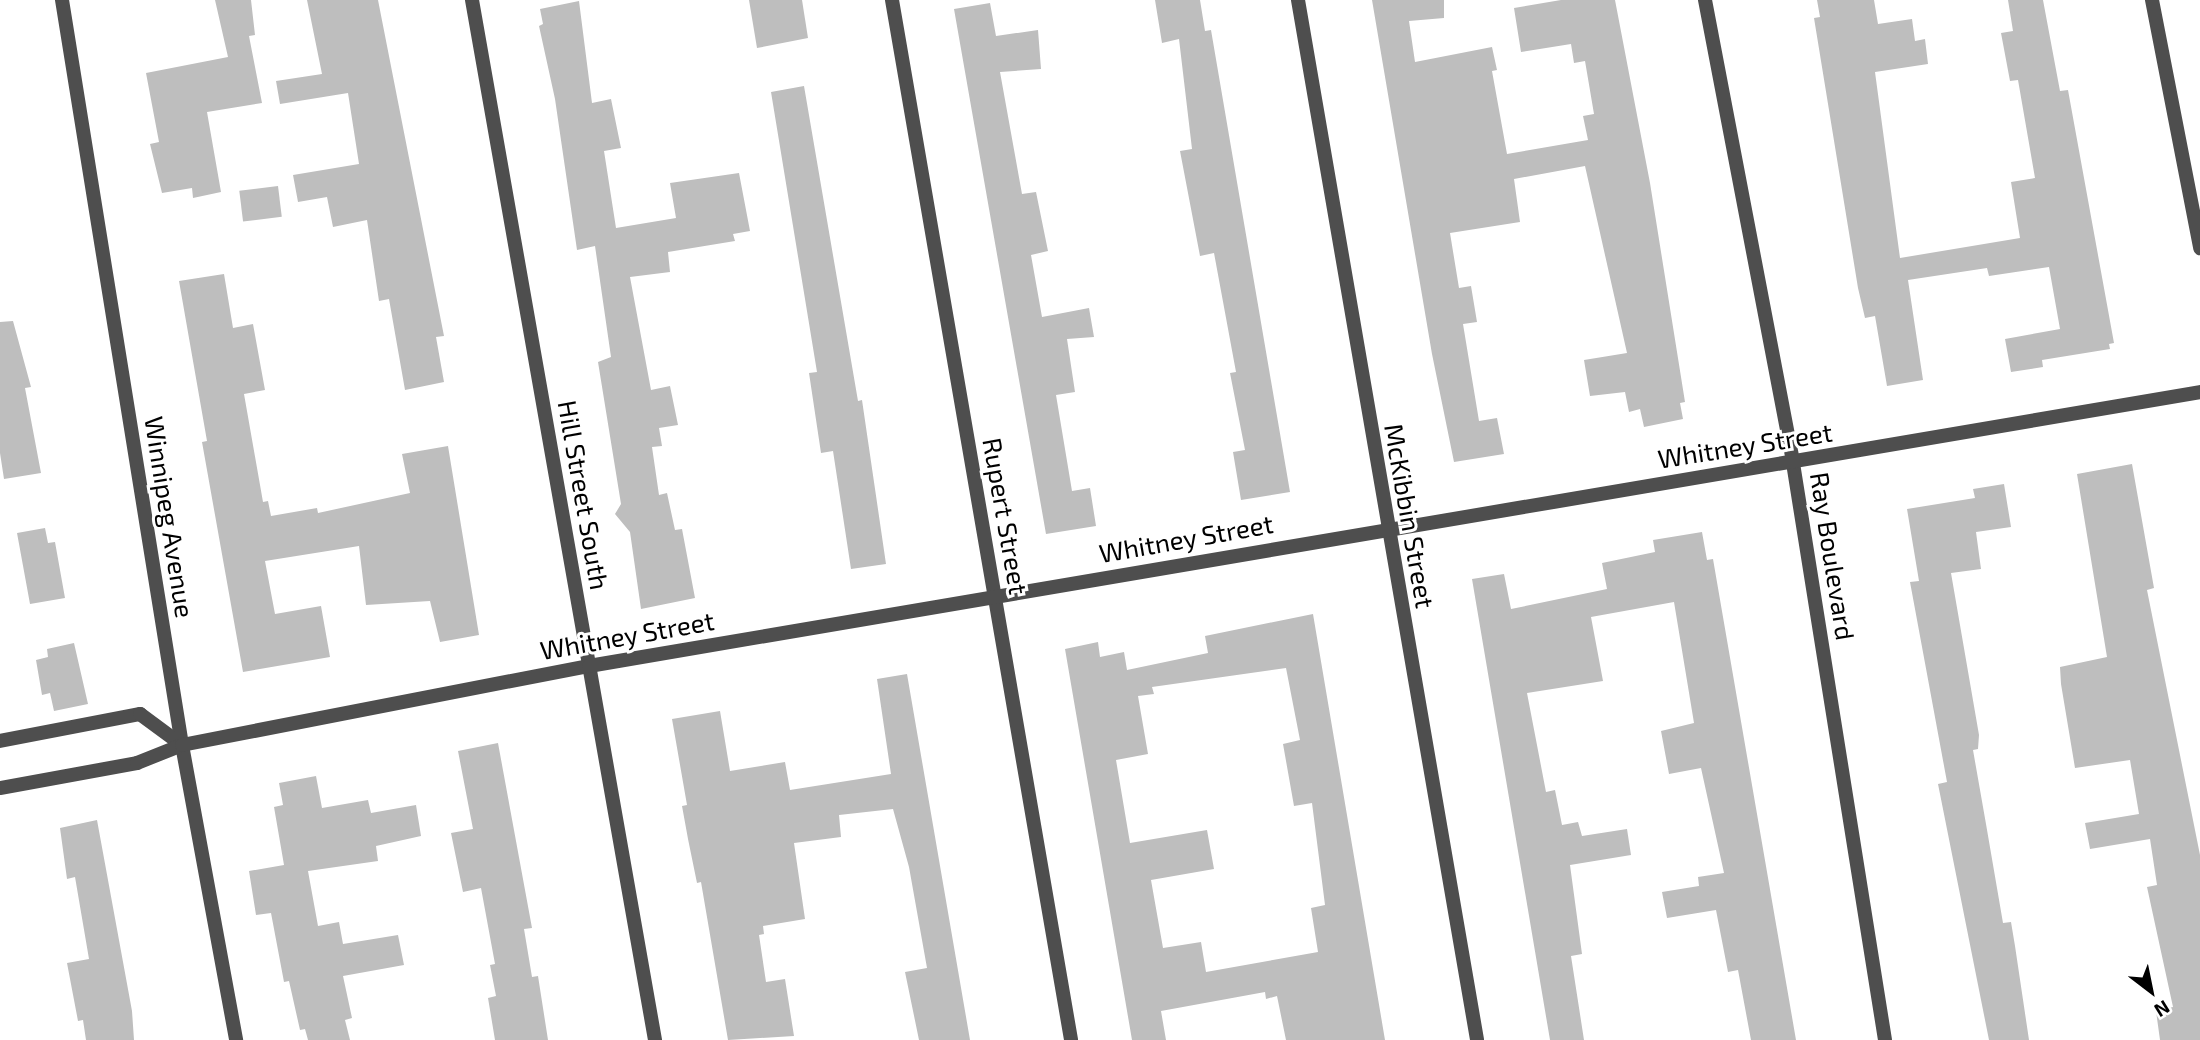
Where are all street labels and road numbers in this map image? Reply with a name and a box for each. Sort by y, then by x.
street label: Hill Street South [552,398,616,592]
street label: Winnipeg Avenue [139,414,201,620]
street label: Whitney Street [1655,416,1835,474]
street label: McKibbin Street [1378,421,1442,611]
street label: Rupert Street [977,435,1035,597]
street label: Ray Boulevard [1804,470,1862,642]
street label: Whitney Street [1096,507,1276,569]
street label: Whitney Street [537,604,717,666]

